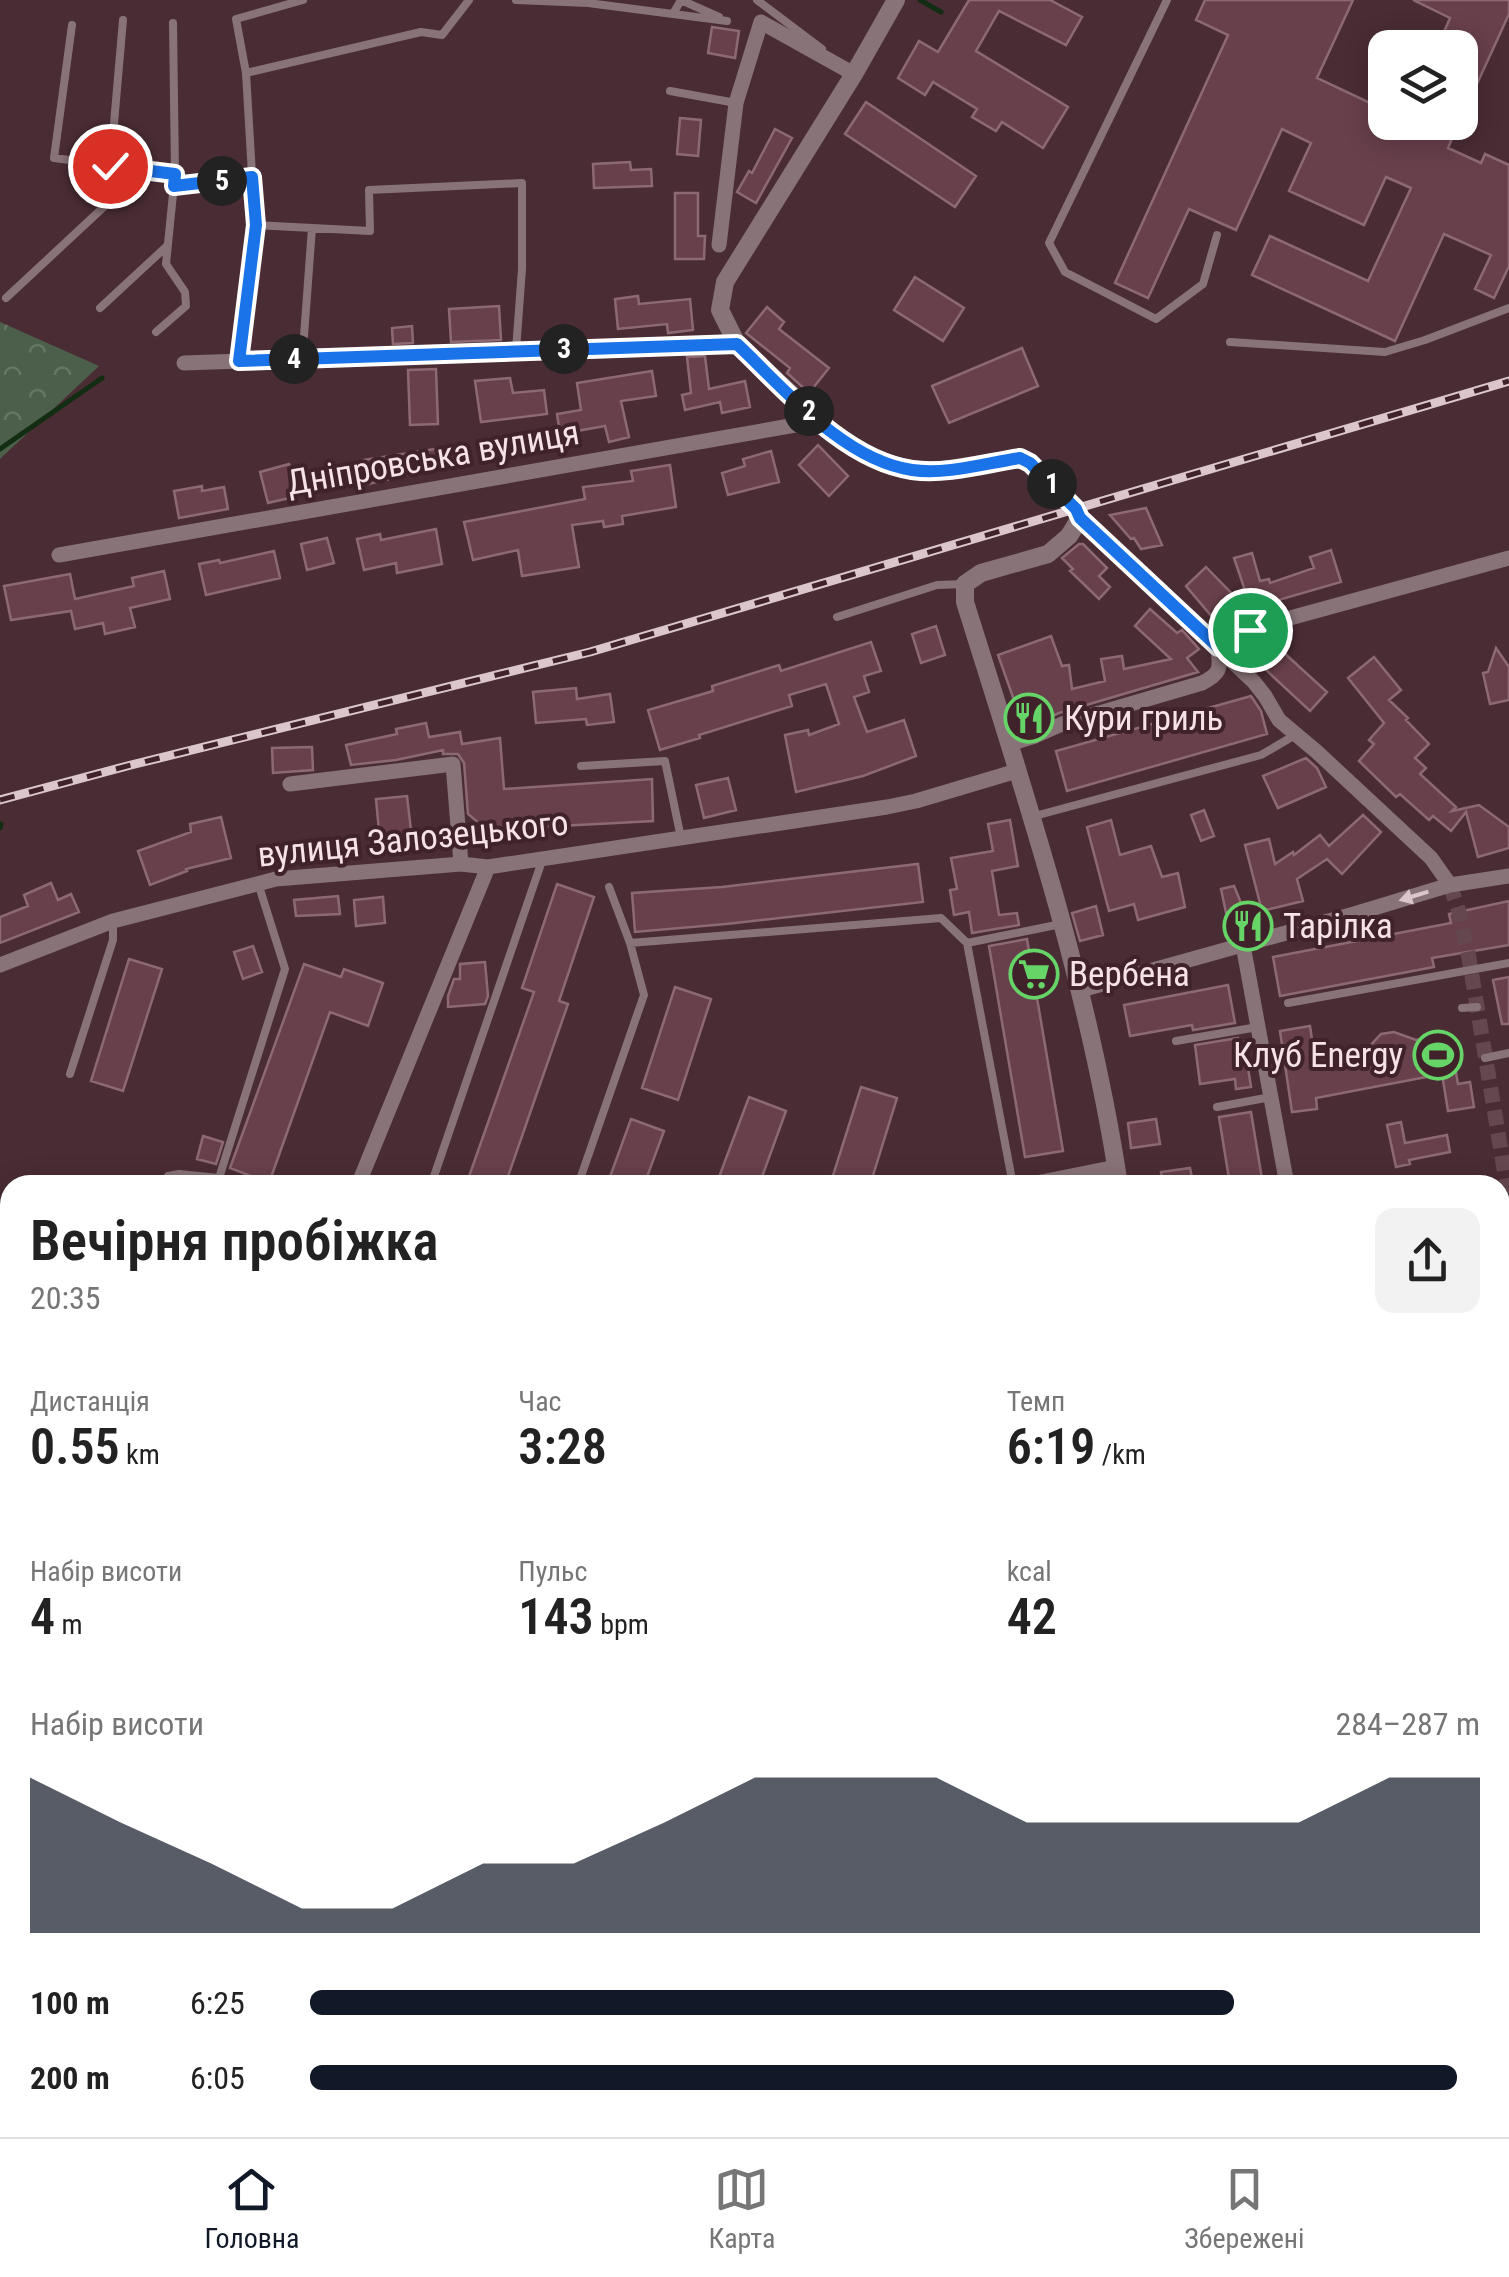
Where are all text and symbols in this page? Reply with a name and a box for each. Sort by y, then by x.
map controls [1368,30,1478,140]
button: layers [1368,30,1478,140]
pin [68,124,153,209]
icon: check [83,139,138,194]
pin: 5 [197,156,247,206]
text: 5 [215,164,229,197]
pin: 3 [539,324,589,374]
text: 3 [557,332,571,365]
pin: 4 [269,334,319,384]
text: 4 [287,342,301,375]
pin: 2 [784,386,834,436]
text: 2 [802,394,816,427]
street label: Дніпровська вулиця [284,412,582,504]
pin: 1 [1027,459,1077,509]
text: 1 [1045,467,1059,500]
pin [1208,588,1293,673]
icon: arrive [1223,603,1278,658]
restaurant icon: Кури гриль [1003,692,1055,744]
place label: Кури гриль [1064,698,1223,739]
street label: вулиця Залозецького [256,802,570,876]
one-way arrow [1398,889,1429,904]
restaurant icon: Тарiлка [1222,900,1274,952]
place label: Тарiлка [1283,906,1393,947]
supermarket icon: Вербена [1008,948,1060,1000]
place label: Вербена [1069,954,1190,995]
sports icon: Клуб Energy [1412,1029,1464,1081]
place label: Клуб Energy [1233,1035,1403,1076]
button: share [1375,1208,1480,1313]
text: Вечірня пробіжка [30,1209,439,1273]
text: 20:35 [30,1279,101,1317]
text: Дистанція [30,1385,150,1418]
text: Час [518,1385,562,1418]
text: Темп [1007,1385,1065,1418]
text: 0.55 [30,1418,120,1476]
text: 3:28 [518,1418,607,1476]
text: 6:19 [1007,1418,1095,1476]
text: km [120,1438,160,1471]
text: /km [1095,1438,1146,1471]
text: Набір висоти [30,1555,182,1588]
text: Пульс [518,1555,587,1588]
text: kcal [1007,1555,1052,1588]
text: 4 [30,1588,55,1646]
text: 143 [518,1588,594,1646]
text: 42 [1007,1588,1057,1646]
text: m [55,1608,83,1641]
text: bpm [594,1608,649,1641]
text: Набір висоти [30,1705,204,1743]
text: 284–287 m [1335,1705,1480,1743]
text: 100 m [30,1984,110,2022]
text: 6:25 [190,1984,245,2022]
text: 200 m [30,2059,110,2097]
text: 6:05 [190,2059,245,2097]
tab: Головна [204,2162,300,2255]
tab: Карта [708,2162,775,2255]
tab: Збережені [1184,2162,1305,2255]

